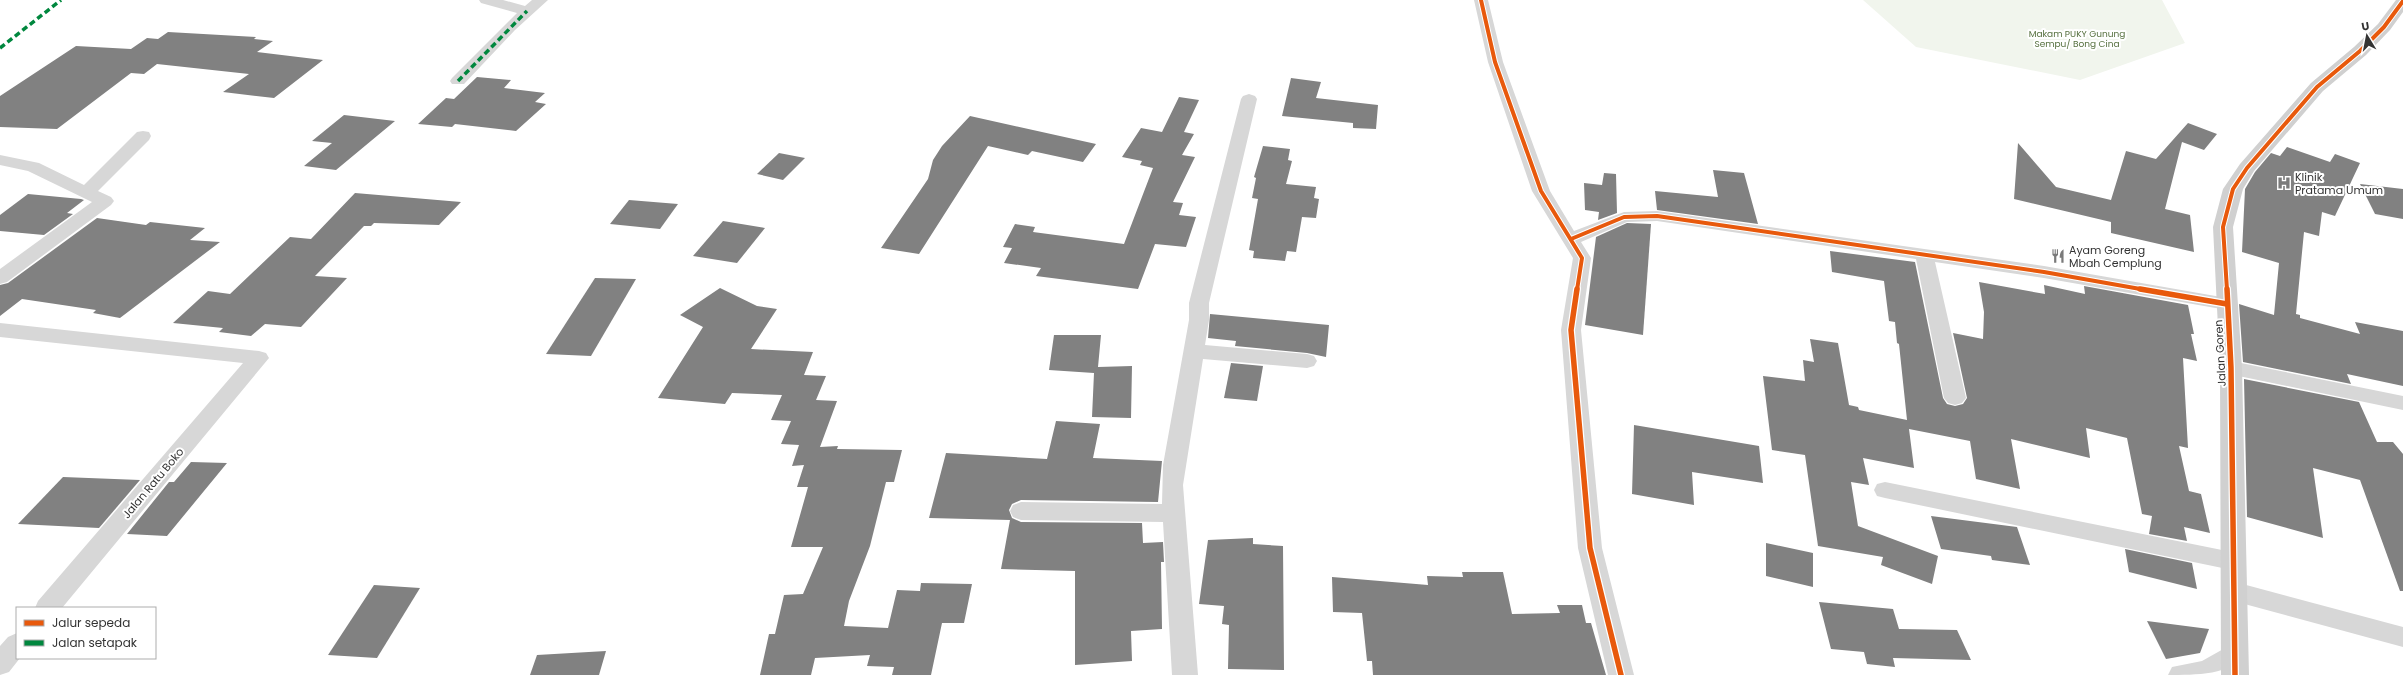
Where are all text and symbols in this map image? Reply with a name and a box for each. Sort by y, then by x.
north arrow [2347,16,2387,56]
text: U [2360,18,2371,35]
park label: Makam PUKY Gunung Sempu/ Bong Cina [2029,28,2125,50]
place label: Klinik Pratama Umum [2295,169,2383,198]
hospital icon: Klinik Pratama Umum [2276,175,2292,191]
place label: Ayam Goreng Mbah Cemplung [2069,242,2162,271]
restaurant icon: Ayam Goreng Mbah Cemplung [2050,248,2066,264]
street label: Jalan Goren [2210,319,2230,387]
street label: Jalan Ratu Boko [119,444,187,522]
legend [16,607,156,659]
text: Jalur sepeda [52,614,130,631]
text: Jalan setapak [52,634,138,651]

